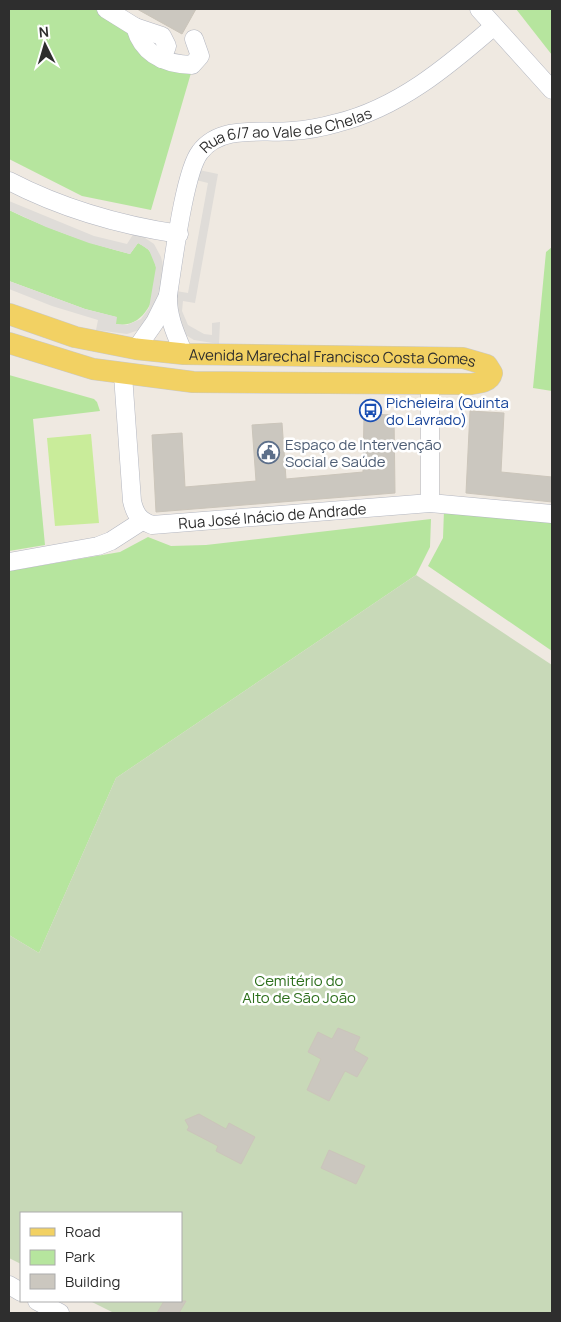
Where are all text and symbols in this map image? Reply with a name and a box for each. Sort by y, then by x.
north arrow [20,20,70,70]
text: N [38,22,50,41]
street label: Rua 6/7 ao Vale de Chelas [194,102,375,157]
street label: Avenida Marechal Francisco Costa Gomes [189,344,479,372]
place label: Picheleira (Quinta do Lavrado) [386,392,509,430]
bus stop icon: Picheleira (Quinta do Lavrado) [358,399,382,423]
place label: Espaço de Intervenção Social e Saúde [285,434,442,472]
public building icon: Espaço de Intervenção Social e Saúde [257,441,281,465]
street label: Rua José Inácio de Andrade [178,498,367,533]
park label: Cemitério do Alto de São João [242,970,356,1008]
legend [20,1212,182,1302]
text: Road [65,1221,101,1242]
text: Park [65,1246,95,1267]
text: Building [65,1271,120,1292]

